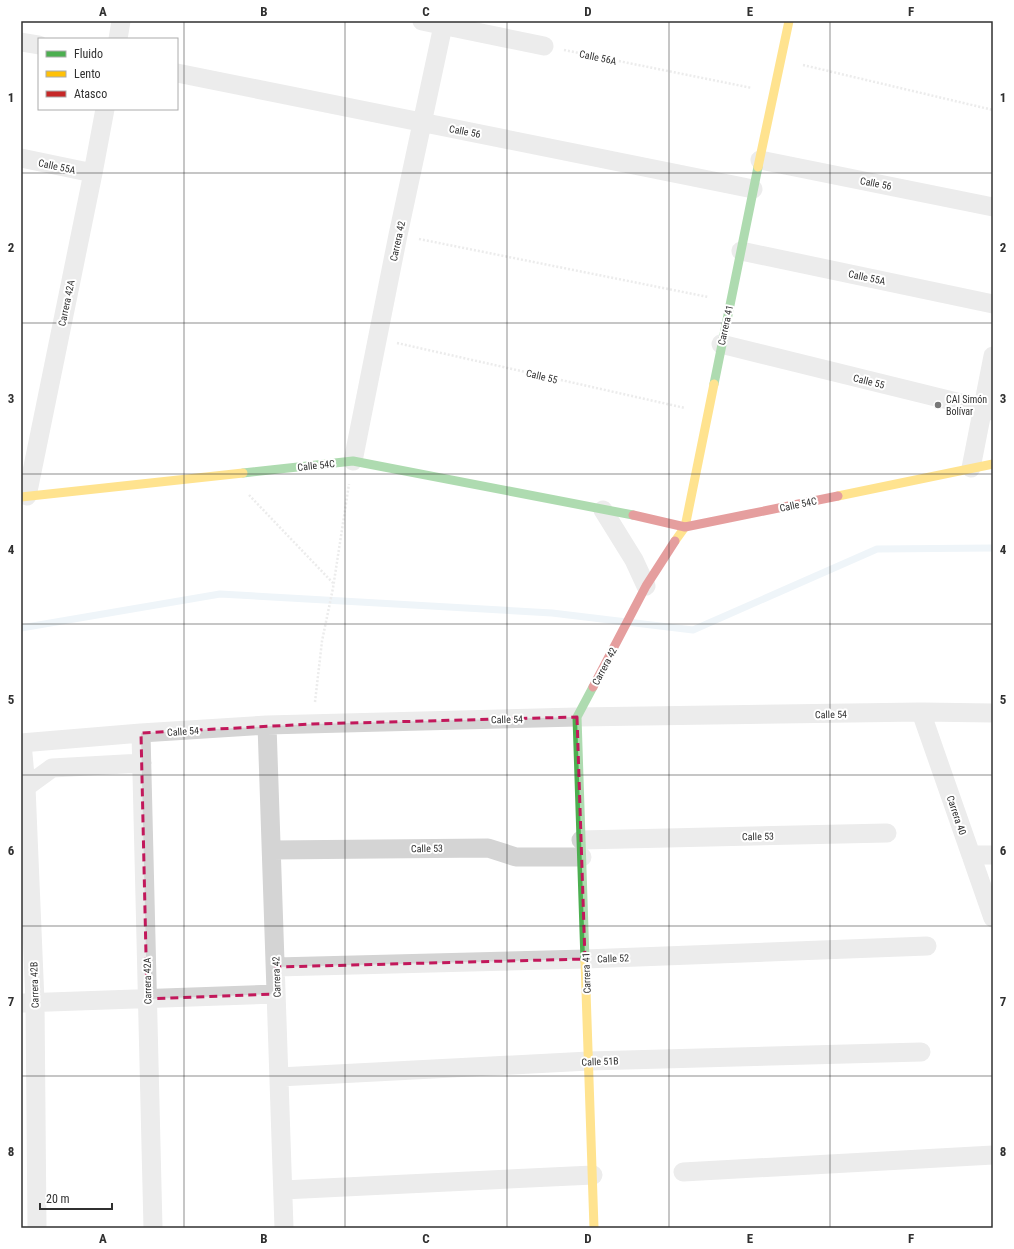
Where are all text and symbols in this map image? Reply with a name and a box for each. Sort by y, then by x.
text: A [99,4,107,19]
text: B [260,4,268,19]
text: C [422,4,430,19]
text: D [584,4,592,19]
text: E [747,4,754,19]
text: F [908,4,914,19]
legend [38,38,178,110]
text: Fluido [74,47,103,61]
street label: Calle 56A [578,48,618,67]
text: Lento [74,67,101,81]
text: Atasco [74,87,107,101]
text: 1 [8,90,14,105]
text: 1 [1000,90,1006,105]
street label: Calle 56 [448,123,482,140]
street label: Calle 55A [37,157,77,176]
street label: Calle 56 [859,175,893,192]
street label: Carrera 42 [388,220,407,262]
text: 2 [8,240,15,255]
text: 2 [1000,240,1007,255]
street label: Calle 55A [847,268,887,287]
street label: Carrera 42A [56,279,77,327]
street label: Carrera 41 [716,304,735,346]
street label: Calle 55 [525,368,559,385]
street label: Calle 55 [852,372,886,391]
text: 3 [8,391,14,406]
text: 3 [1000,391,1006,406]
place label: CAI Simón Bolívar [946,394,987,417]
marker: CAI Simón Bolívar [933,400,943,410]
street label: Calle 54C [297,458,336,473]
street label: Calle 54C [779,495,818,514]
text: 4 [8,542,15,557]
text: 4 [1000,542,1007,557]
street label: Carrera 42 [590,646,619,687]
text: 5 [8,692,15,707]
text: 5 [1000,692,1007,707]
street label: Calle 54 [815,709,847,720]
street label: Calle 54 [491,714,523,725]
street label: Calle 54 [167,725,199,738]
street label: Carrera 40 [945,794,968,836]
street label: Calle 53 [742,831,774,842]
text: 6 [8,843,15,858]
street label: Calle 53 [411,843,443,854]
text: 6 [1000,843,1007,858]
street label: Carrera 41 [580,952,593,994]
street label: Calle 52 [597,952,629,965]
street label: Carrera 42 [270,956,283,998]
street label: Carrera 42A [142,957,153,1004]
street label: Carrera 42B [28,962,41,1008]
text: 7 [8,994,15,1009]
text: 7 [1000,994,1007,1009]
street label: Calle 51B [581,1055,619,1068]
text: 8 [8,1144,14,1159]
text: 8 [1000,1144,1006,1159]
scale bar [40,1185,112,1211]
text: 20 m [46,1192,70,1206]
text: A [99,1231,107,1246]
text: B [260,1231,268,1246]
text: C [422,1231,430,1246]
text: D [584,1231,592,1246]
text: E [747,1231,754,1246]
text: F [908,1231,914,1246]

